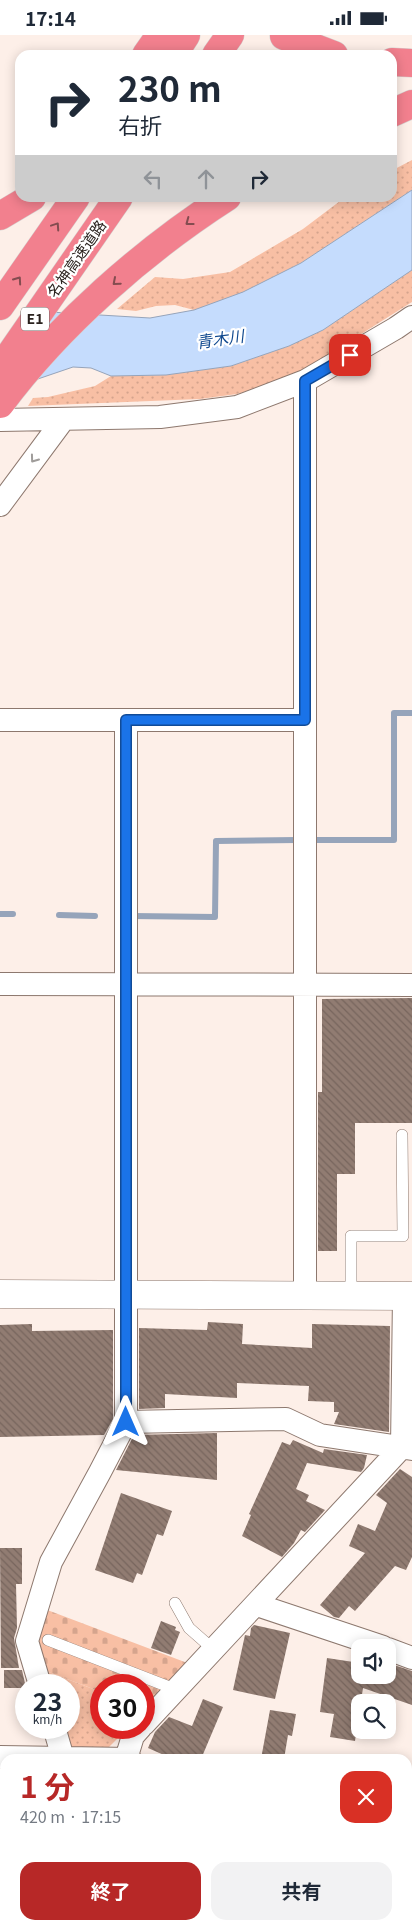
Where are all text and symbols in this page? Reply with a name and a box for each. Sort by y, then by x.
text: 17:14 [25,4,76,31]
text: 230 m [118,61,222,112]
icon: right [35,70,100,135]
text: 右折 [118,108,162,140]
icon: left [139,165,167,193]
icon: ahead [192,165,220,193]
icon: right [245,165,273,193]
street label: 名神高速道路 [41,215,110,301]
one-way arrow [186,217,195,225]
one-way arrow [50,222,59,232]
one-way arrow [112,276,121,285]
one-way arrow [12,277,21,286]
road number: E1 [21,307,49,331]
water label: 青木川 [194,323,247,353]
pin [329,334,371,376]
icon: arrive [336,341,364,369]
one-way arrow [31,453,40,463]
position arrow [99,1395,151,1447]
map controls [351,1639,396,1739]
button: sound [351,1639,396,1684]
speed limit sign: 30 [90,1674,155,1739]
text: 23 [33,1682,62,1718]
button: search [351,1694,396,1739]
text: km/h [33,1710,62,1727]
text: 1 分 [20,1763,75,1807]
button: close [340,1771,392,1823]
text: 420 m · 17:15 [20,1804,121,1828]
button: 終了 [20,1862,201,1920]
button: 共有 [211,1862,392,1920]

